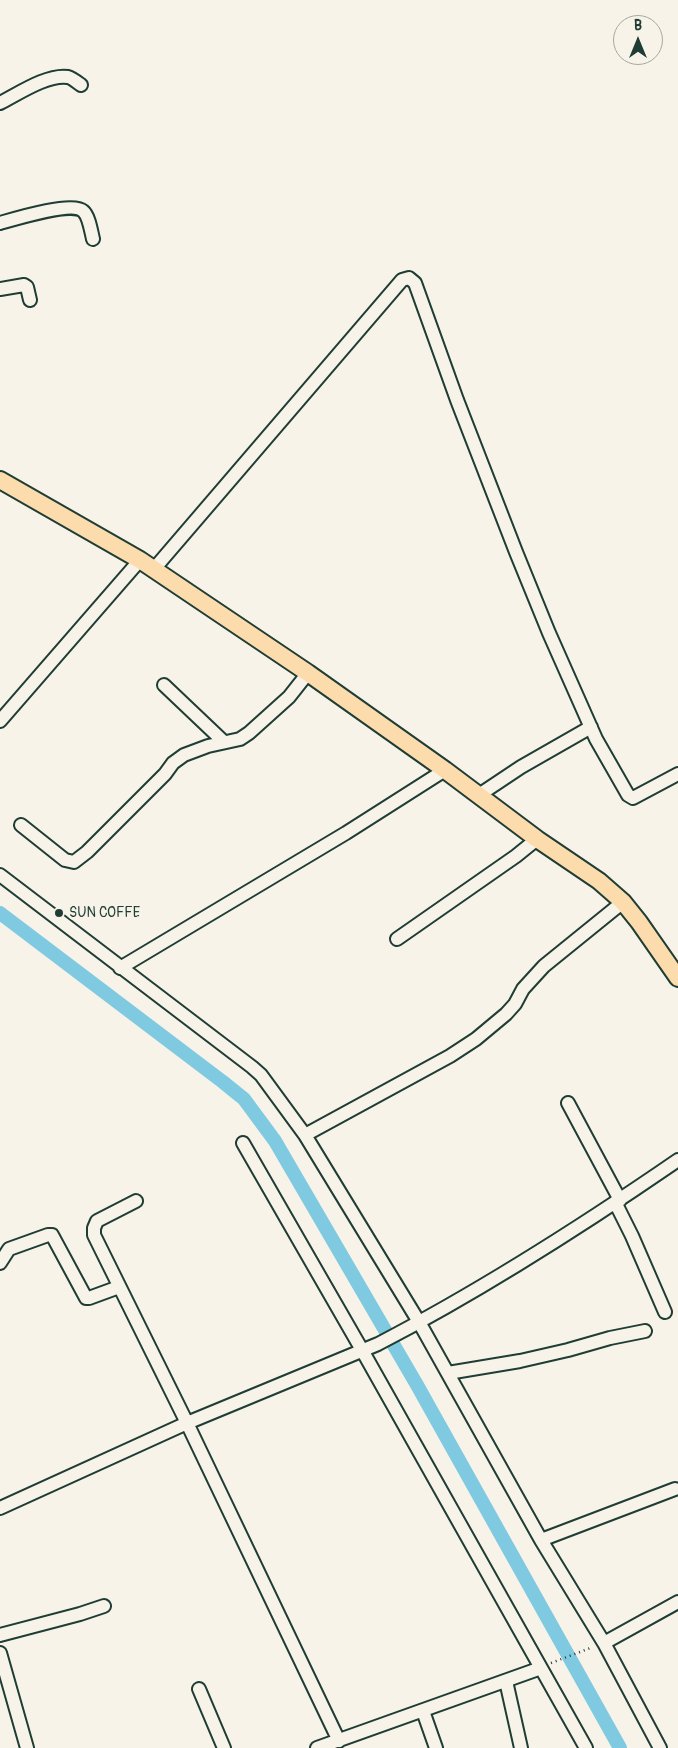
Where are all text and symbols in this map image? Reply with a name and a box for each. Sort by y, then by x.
north arrow [613,15,663,65]
text: B [634,17,642,34]
place label: SUN COFFE [69,905,140,921]
marker: SUN COFFE [53,907,65,919]

